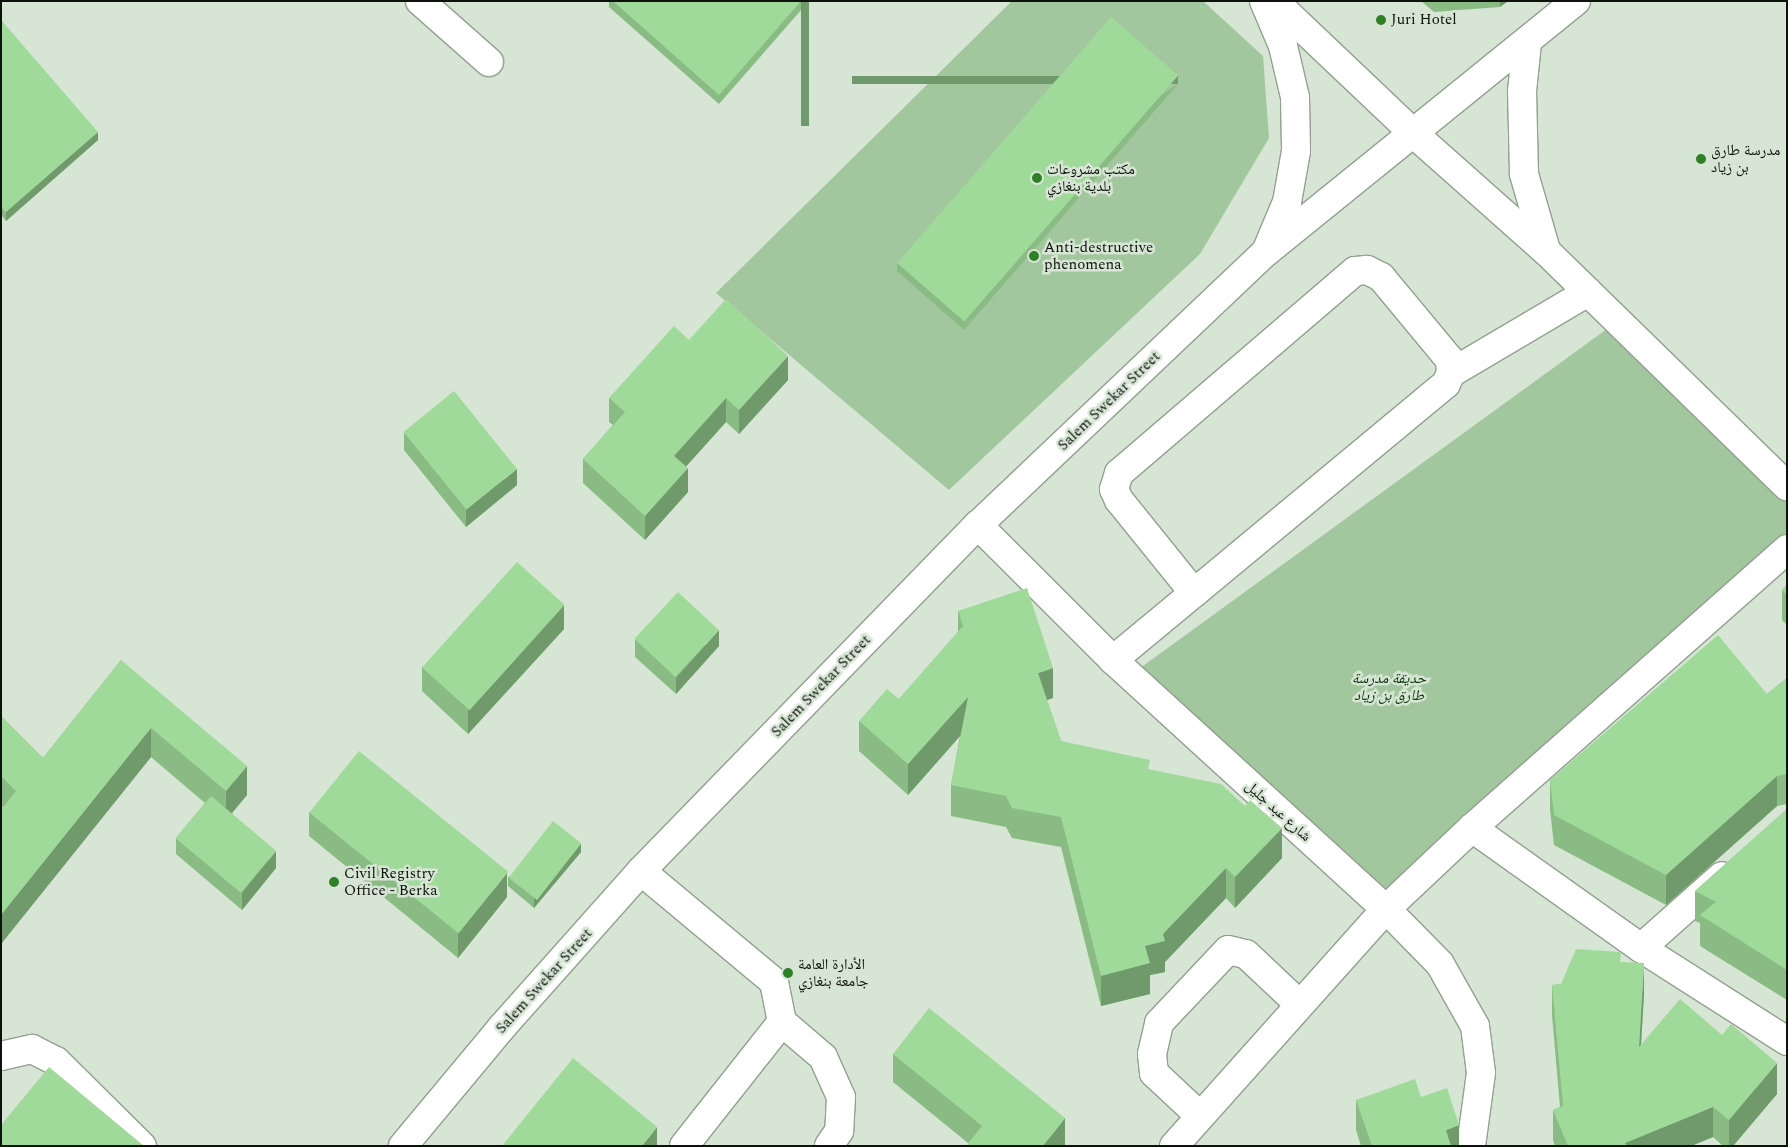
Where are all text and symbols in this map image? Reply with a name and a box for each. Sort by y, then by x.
place label: Juri Hotel [1391,11,1457,29]
marker: Juri Hotel [1375,14,1387,26]
place label: مدرسة طارق بن زياد [1711,141,1780,176]
marker: مدرسة طارق بن زياد [1695,153,1707,165]
place label: مكتب مشروعات بلدية بنغازي [1047,160,1135,195]
marker: مكتب مشروعات بلدية بنغازي [1031,172,1043,184]
place label: Anti-destructive phenomena [1044,238,1153,273]
marker: Anti-destructive phenomena [1028,250,1040,262]
street label: Salem Swekar Street [1054,348,1164,454]
street label: Salem Swekar Street [768,631,874,741]
park label: حديقة مدرسة طارق بن زياد [1352,669,1426,704]
street label: شارع عبد جليل [1241,777,1315,845]
place label: Civil Registry Office - Berka [344,864,437,899]
marker: Civil Registry Office - Berka [328,876,340,888]
street label: Salem Swekar Street [492,925,596,1037]
place label: الأدارة العامة جامعة بنغازي [798,955,868,990]
marker: الأدارة العامة جامعة بنغازي [782,967,794,979]

